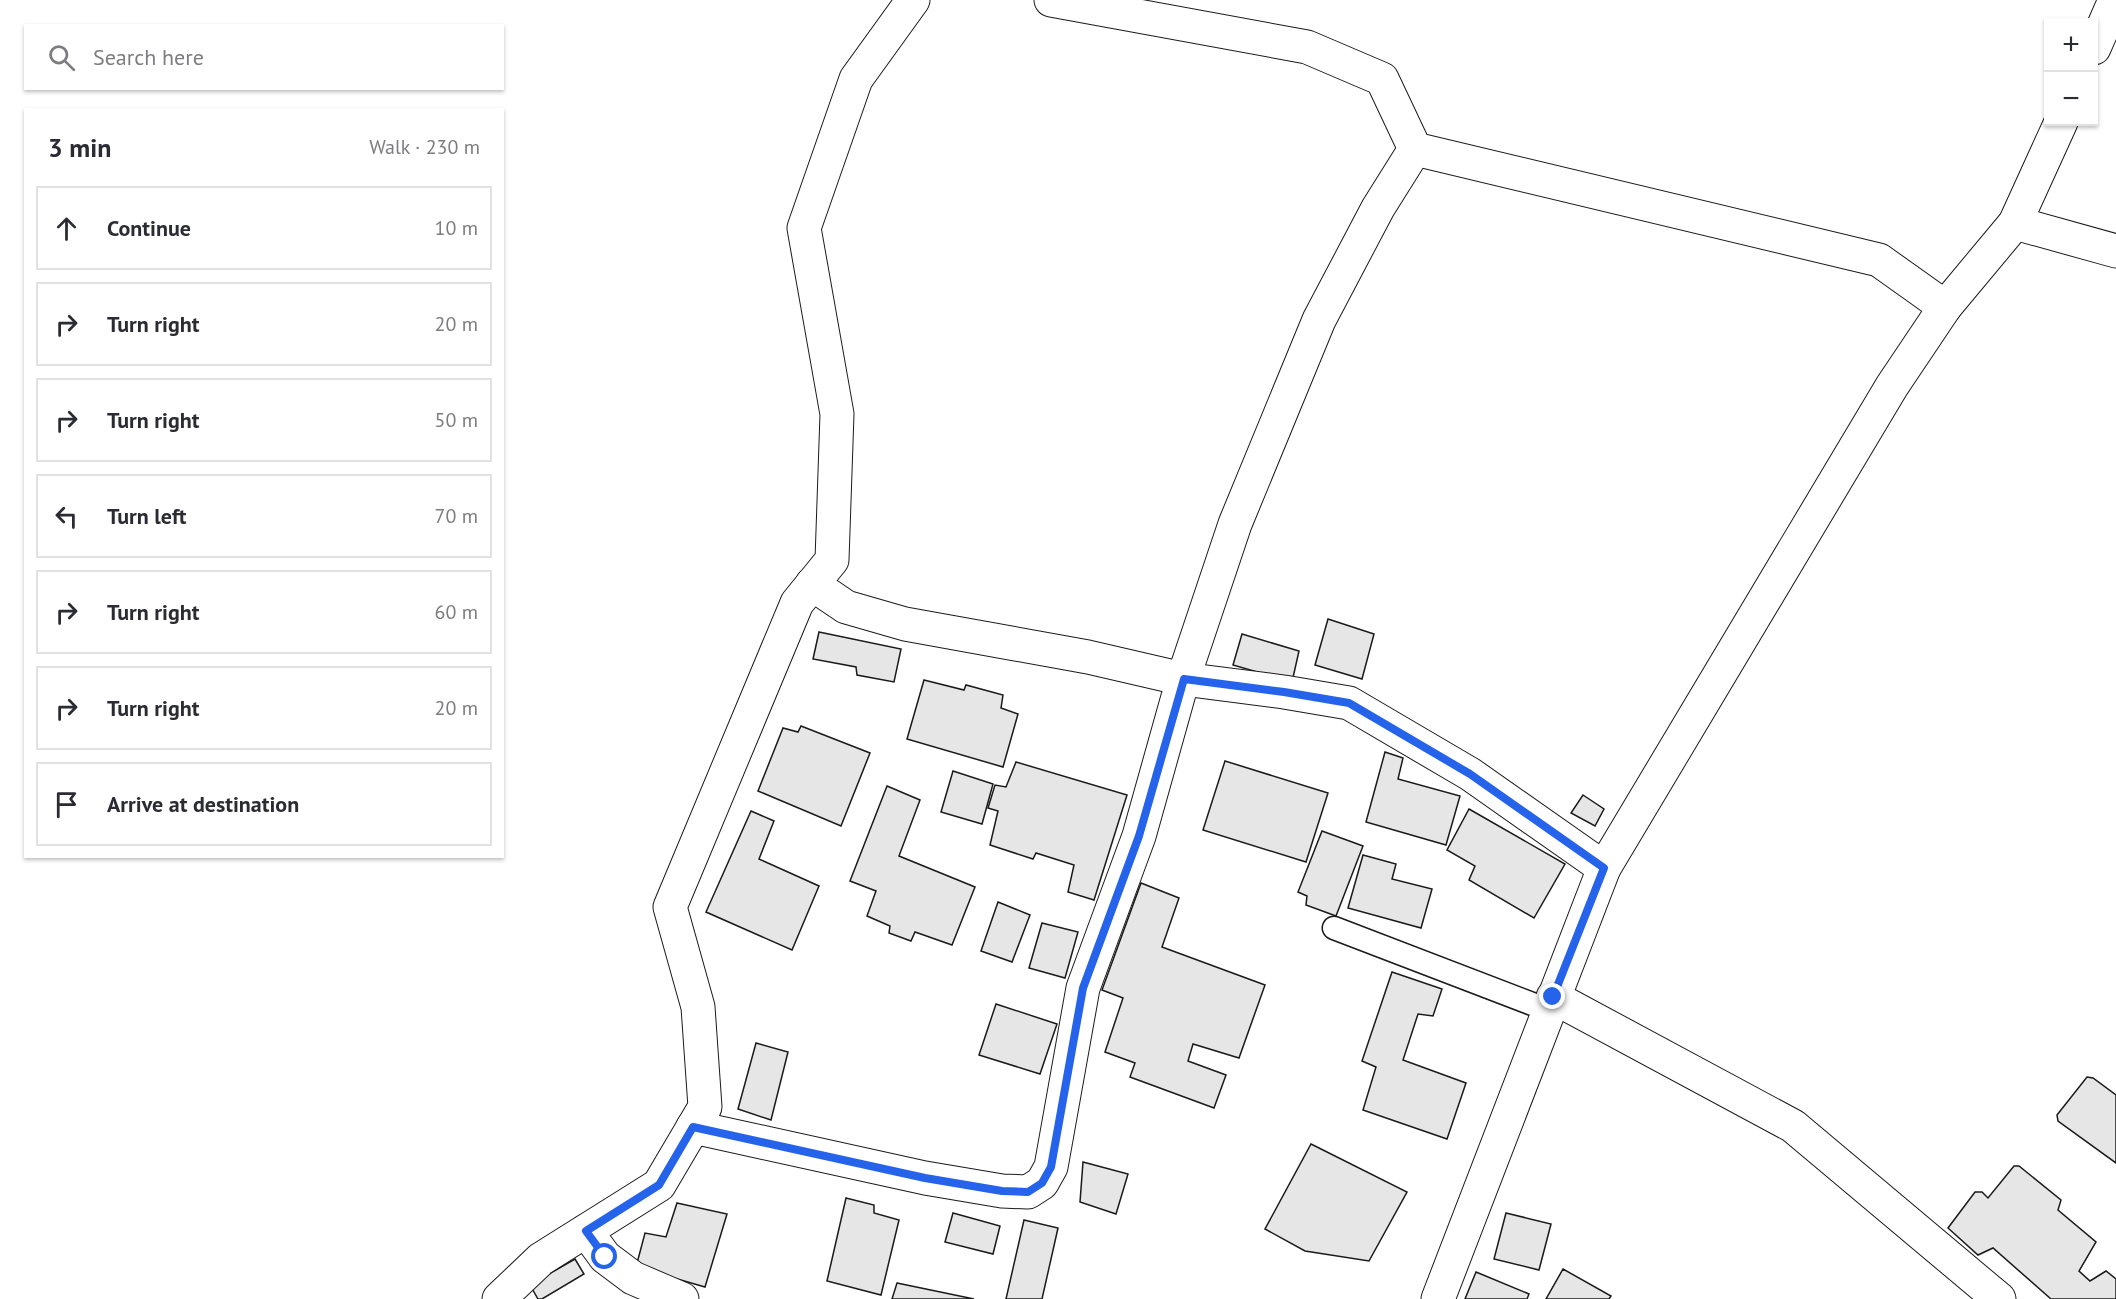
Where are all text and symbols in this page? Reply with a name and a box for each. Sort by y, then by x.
map controls [2044,18,2098,126]
button: + [2044,18,2098,72]
search box [24,24,504,90]
icon: search [45,41,78,74]
text: Search here [93,43,204,71]
button: − [2044,72,2098,126]
text: 3 min [48,131,111,164]
text: Walk · 230 m [369,134,480,160]
icon: ahead [50,212,83,245]
text: Continue [107,214,191,242]
text: 10 m [435,215,478,241]
icon: right [50,308,83,341]
text: Turn right [107,310,199,338]
text: 20 m [435,311,478,337]
icon: right [50,404,83,437]
text: Turn right [107,406,199,434]
text: 50 m [435,407,478,433]
icon: left [50,500,83,533]
text: Turn left [107,502,187,530]
text: 70 m [435,503,478,529]
icon: right [50,596,83,629]
text: Turn right [107,598,199,626]
text: 60 m [435,599,478,625]
icon: right [50,692,83,725]
text: Turn right [107,694,199,722]
text: 20 m [435,695,478,721]
icon: arrive [50,788,83,821]
text: Arrive at destination [107,790,299,818]
route end [1539,983,1565,1009]
route start [591,1243,617,1269]

